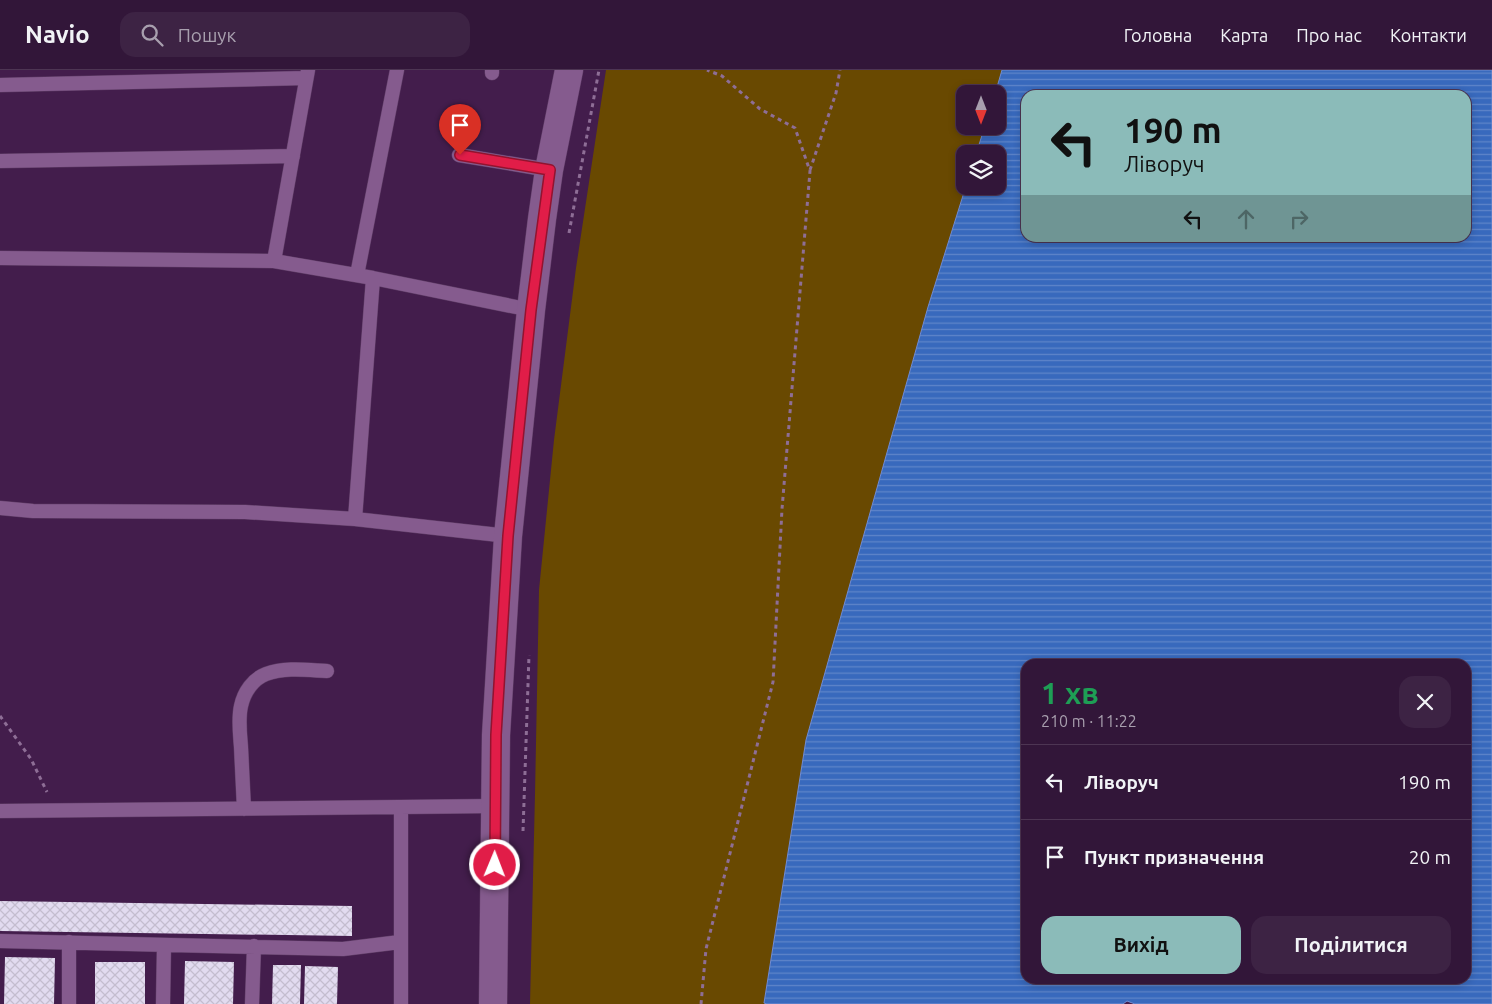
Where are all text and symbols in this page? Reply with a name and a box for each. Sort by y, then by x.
search box [120,12,470,57]
text: Navio [25,21,90,48]
icon: search [138,21,166,49]
text: Пошук [178,24,236,46]
text: Головна [1124,25,1192,45]
text: Карта [1220,25,1268,45]
text: Про нас [1296,25,1362,45]
text: Контакти [1390,25,1467,45]
north arrow [956,85,1006,135]
map controls [956,85,1006,195]
pin [439,104,481,155]
icon: left [1041,110,1106,175]
text: 190 m [1124,110,1222,150]
icon: arrive [446,111,474,139]
button: layers [956,145,1006,195]
text: Ліворуч [1124,151,1205,176]
icon: left [1179,205,1207,233]
icon: ahead [1232,205,1260,233]
icon: right [1285,205,1313,233]
text: 1 хв [1041,676,1099,710]
button: close [1399,676,1451,728]
text: 210 m · 11:22 [1041,712,1137,730]
icon: left [1041,768,1069,796]
text: Ліворуч [1084,771,1158,793]
text: 190 m [1398,771,1451,793]
position arrow [468,838,520,890]
icon: arrive [1041,843,1069,871]
text: Пункт призначення [1084,846,1264,868]
text: 20 m [1409,846,1451,868]
button: Вихід [1041,916,1241,974]
button: Поділитися [1251,916,1451,974]

